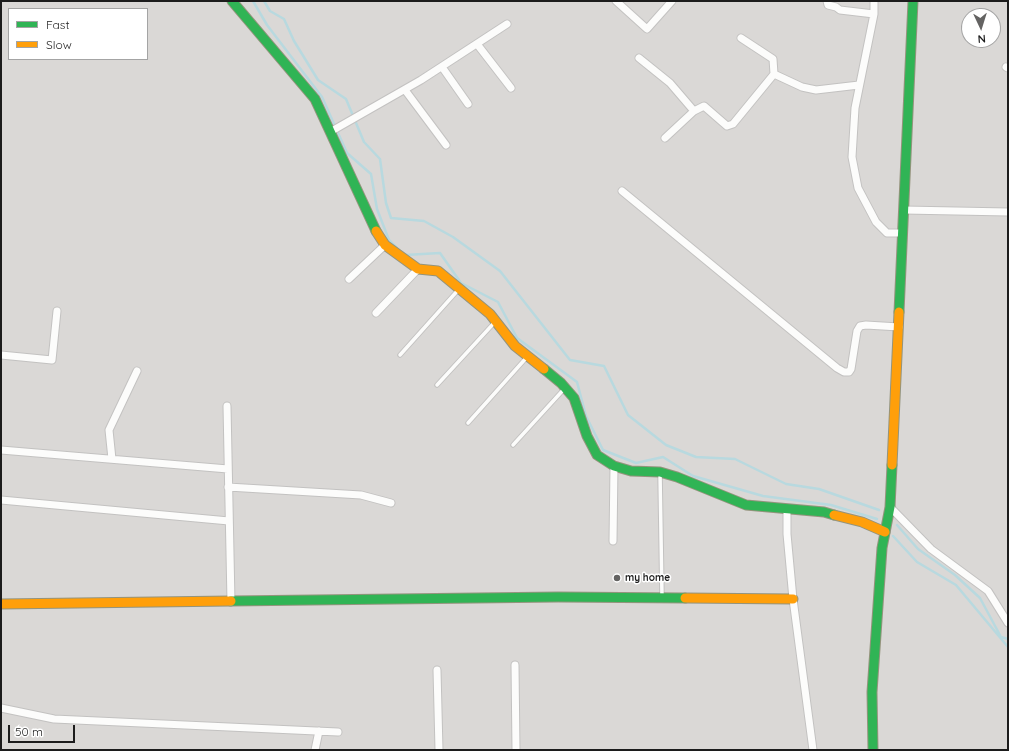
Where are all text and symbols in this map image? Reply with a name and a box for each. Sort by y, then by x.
legend [8,8,148,60]
north arrow [961,8,1001,48]
text: Fast [46,17,70,32]
text: N [977,32,986,46]
text: Slow [46,37,72,52]
place label: my home [625,572,670,584]
marker: my home [612,573,622,583]
scale bar [10,717,77,743]
text: 50 m [15,724,43,739]

